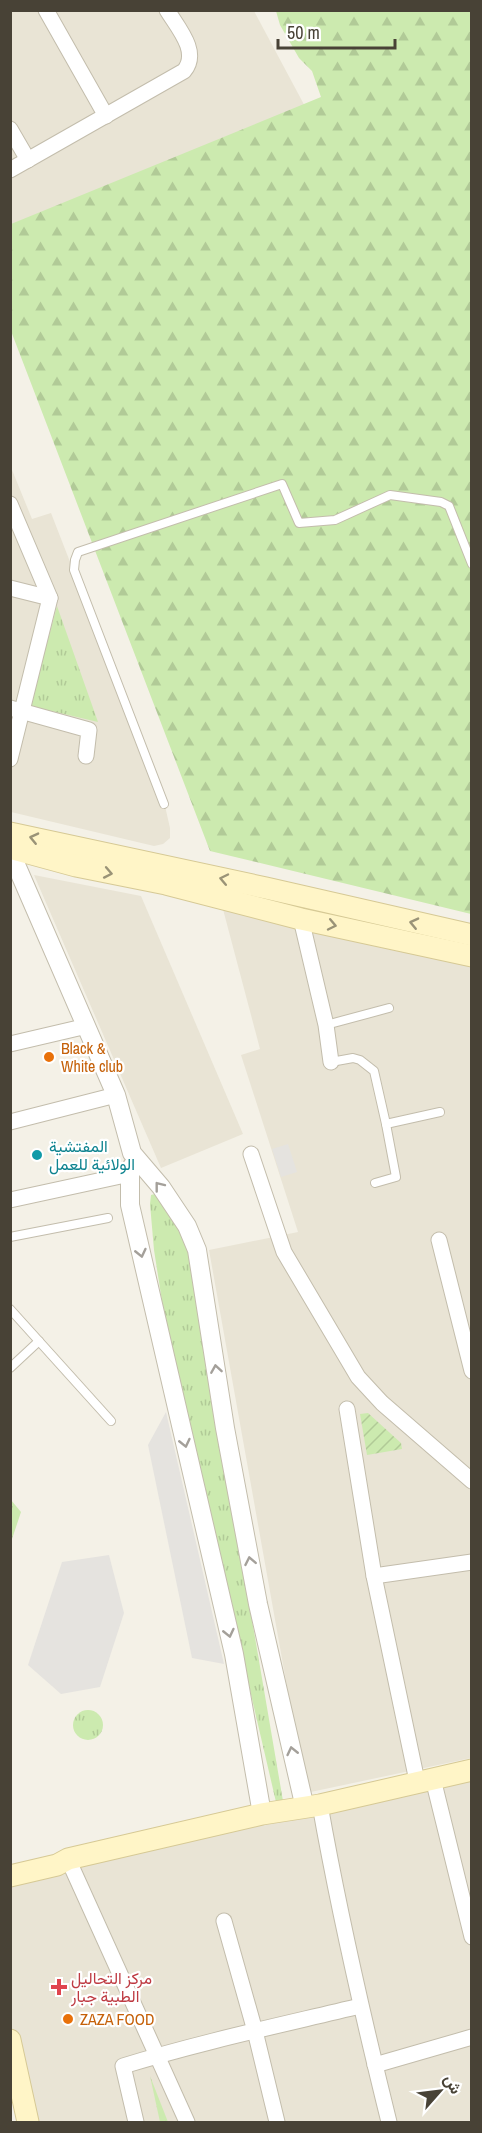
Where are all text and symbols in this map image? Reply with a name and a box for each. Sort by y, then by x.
scale bar [278,12,395,50]
text: 50 m [287,20,320,45]
one-way arrow [29,833,39,846]
one-way arrow [103,865,113,878]
one-way arrow [220,874,230,887]
one-way arrow [410,917,420,930]
one-way arrow [326,918,336,931]
place label: Black & White club [61,1037,123,1077]
marker: Black & White club [42,1050,56,1064]
place label: المفتشية الولائية للعمل [49,1135,135,1175]
marker: المفتشية الولائية للعمل [30,1148,44,1162]
one-way arrow [156,1182,167,1193]
one-way arrow [134,1247,147,1257]
one-way arrow [210,1364,223,1374]
one-way arrow [177,1438,190,1448]
one-way arrow [244,1556,257,1566]
one-way arrow [222,1627,235,1637]
one-way arrow [286,1746,299,1756]
place label: مركز التحاليل الطبية جبار [70,1967,152,2007]
marker: مركز التحاليل الطبية جبار [52,1980,66,1994]
place label: ZAZA FOOD [80,2008,154,2030]
marker: ZAZA FOOD [61,2012,75,2026]
north arrow [410,2061,470,2121]
text: ش [439,2070,467,2098]

